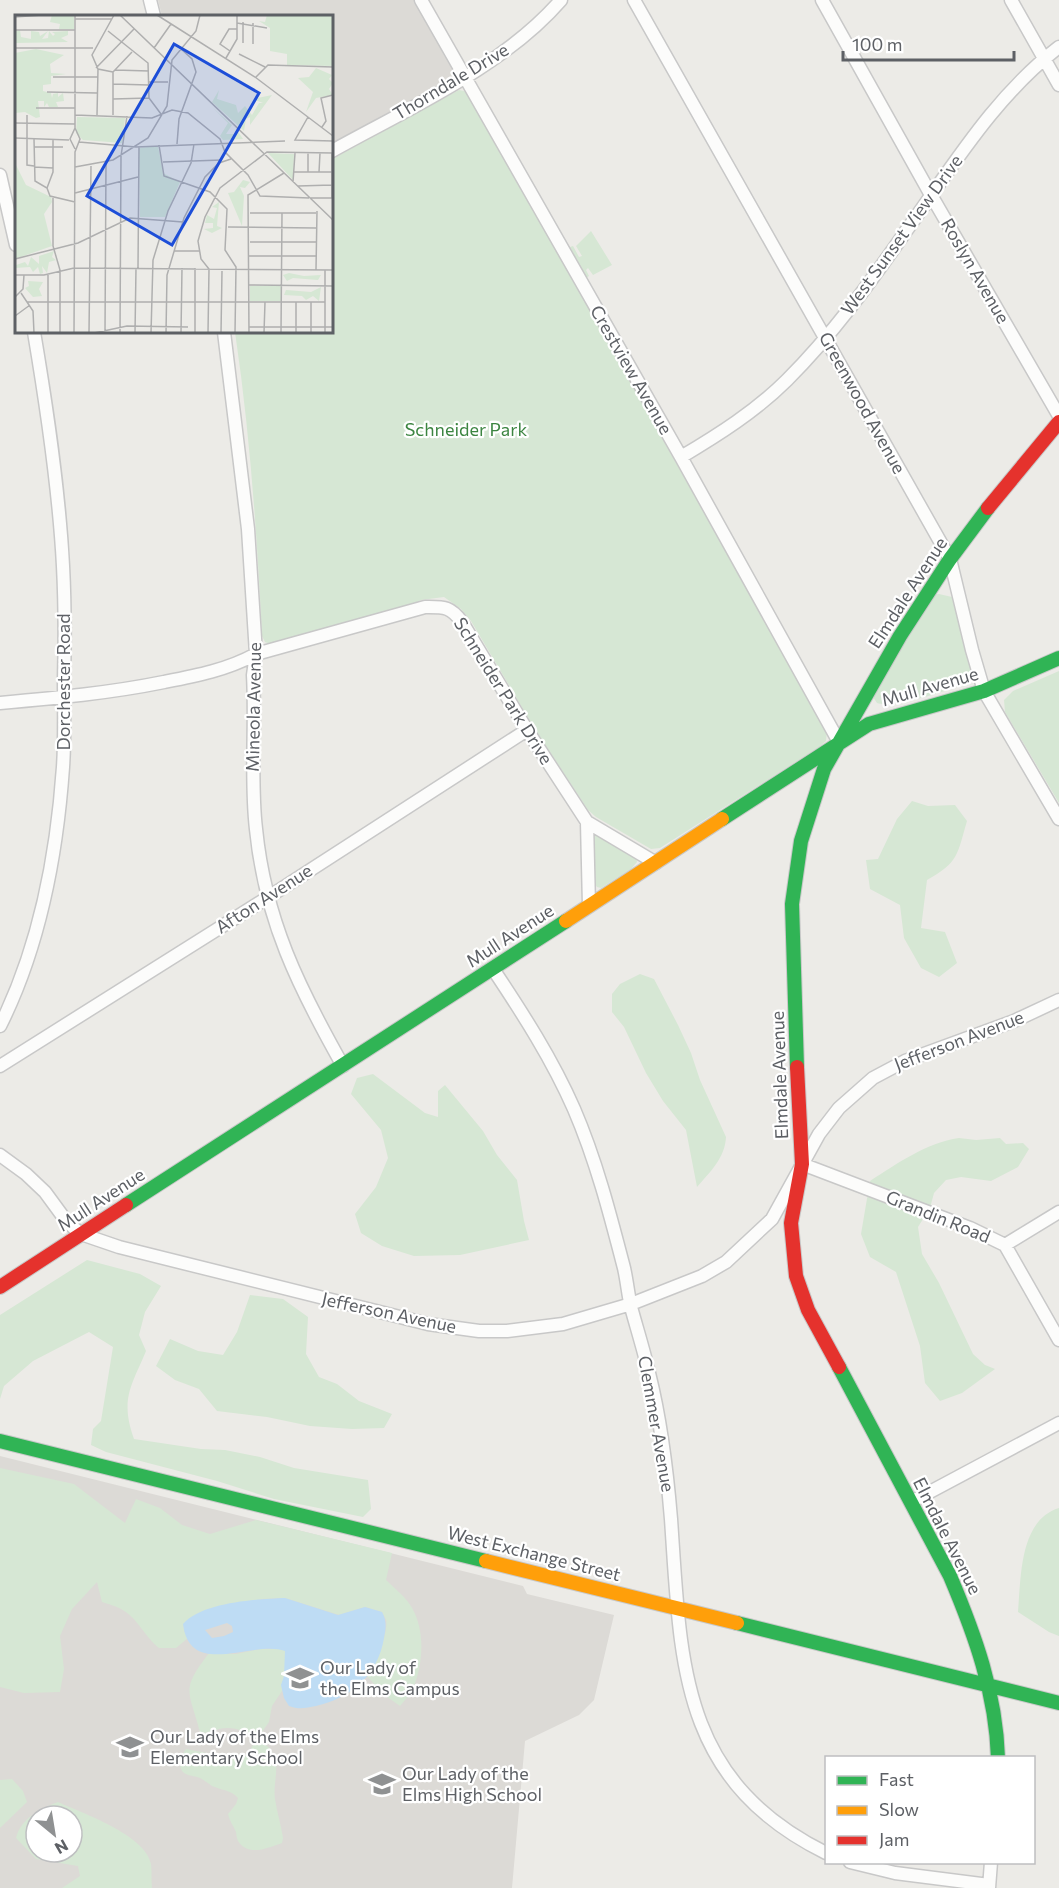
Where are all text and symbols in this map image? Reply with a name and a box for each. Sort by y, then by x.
inset map [15,15,333,333]
scale bar [843,24,1014,62]
text: 100 m [852,33,902,55]
street label: Thorndale Drive [389,38,512,124]
street label: West Sunset View Drive [836,150,967,319]
street label: Roslyn Avenue [937,214,1015,327]
street label: Crestview Avenue [586,301,678,438]
street label: Greenwood Avenue [815,328,911,477]
park label: Schneider Park [405,418,527,440]
street label: Elmdale Avenue [863,533,951,652]
street label: Dorchester Road [52,613,74,751]
street label: Schneider Park Drive [450,613,558,768]
street label: Mineola Avenue [241,642,265,772]
street label: Mull Avenue [879,662,981,710]
street label: Afton Avenue [211,859,316,938]
street label: Mull Avenue [462,899,557,972]
street label: Jefferson Avenue [891,1005,1027,1075]
street label: Elmdale Avenue [766,1011,792,1140]
street label: Mull Avenue [53,1163,148,1236]
street label: Grandin Road [883,1185,994,1247]
street label: Jefferson Avenue [320,1287,459,1337]
street label: Clemmer Avenue [634,1354,680,1494]
street label: Elmdale Avenue [909,1473,987,1598]
street label: West Exchange Street [445,1521,623,1585]
place label: Our Lady of the Elms Campus [320,1656,460,1699]
school or university icon: Our Lady of the Elms Campus [285,1663,315,1693]
place label: Our Lady of the Elms Elementary School [150,1725,319,1768]
school or university icon: Our Lady of the Elms Elementary School [115,1732,145,1762]
legend [825,1756,1035,1864]
place label: Our Lady of the Elms High School [402,1762,542,1805]
text: Fast [879,1768,914,1790]
school or university icon: Our Lady of the Elms High School [367,1769,397,1799]
text: Slow [879,1798,919,1820]
north arrow [24,1804,84,1864]
text: Jam [879,1828,909,1850]
text: N [52,1836,72,1859]

